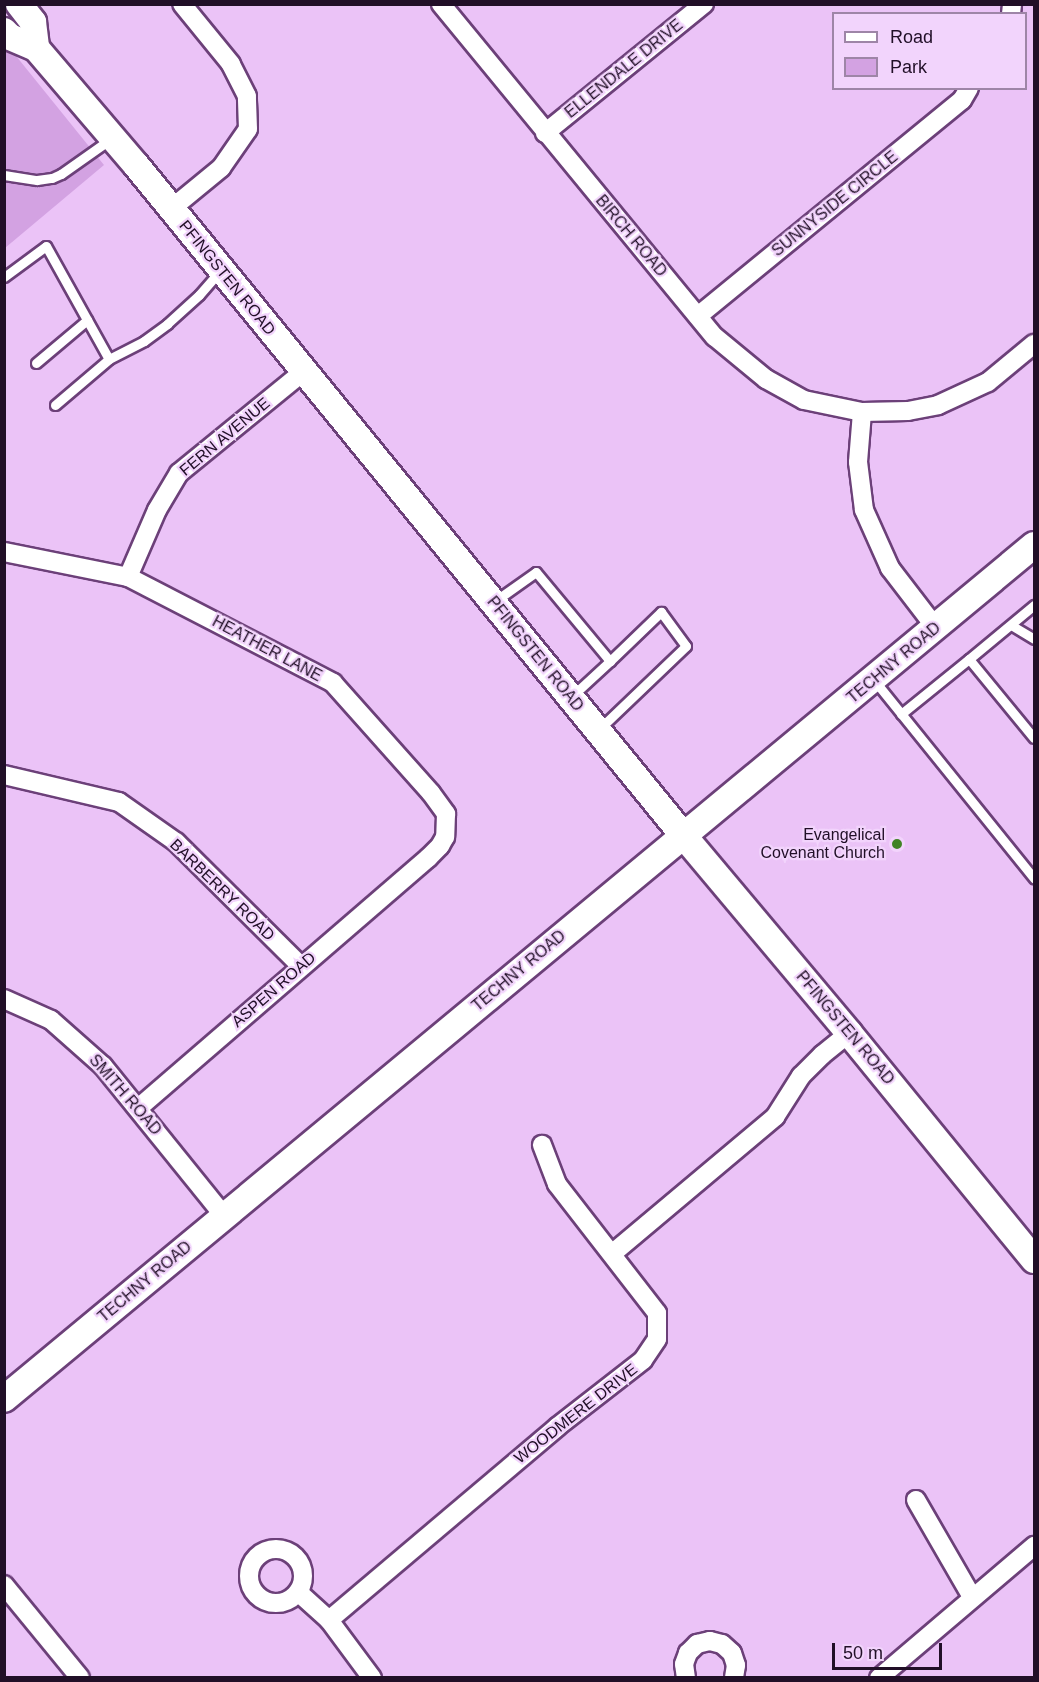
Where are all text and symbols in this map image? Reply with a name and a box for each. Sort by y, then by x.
legend [832,12,1027,90]
street label: ELLENDALE DRIVE [561,16,687,122]
text: Road [890,27,933,47]
text: Park [890,57,927,77]
street label: SUNNYSIDE CIRCLE [768,147,902,261]
street label: BIRCH ROAD [591,191,671,281]
street label: PFINGSTEN ROAD [175,217,279,339]
street label: FERN AVENUE [176,393,274,481]
street label: PFINGSTEN ROAD [483,593,587,715]
street label: HEATHER LANE [209,612,325,686]
street label: TECHNY ROAD [843,618,945,708]
place label: Evangelical Covenant Church [760,825,885,863]
street label: BARBERRY ROAD [166,835,278,945]
marker: Evangelical Covenant Church [890,837,904,851]
street label: TECHNY ROAD [468,926,570,1016]
street label: ASPEN ROAD [228,948,320,1032]
street label: PFINGSTEN ROAD [792,967,898,1089]
street label: SMITH ROAD [85,1051,165,1139]
street label: TECHNY ROAD [94,1237,196,1327]
street label: WOODMERE DRIVE [511,1360,641,1468]
scale bar [835,1631,944,1669]
text: 50 m [843,1643,883,1663]

